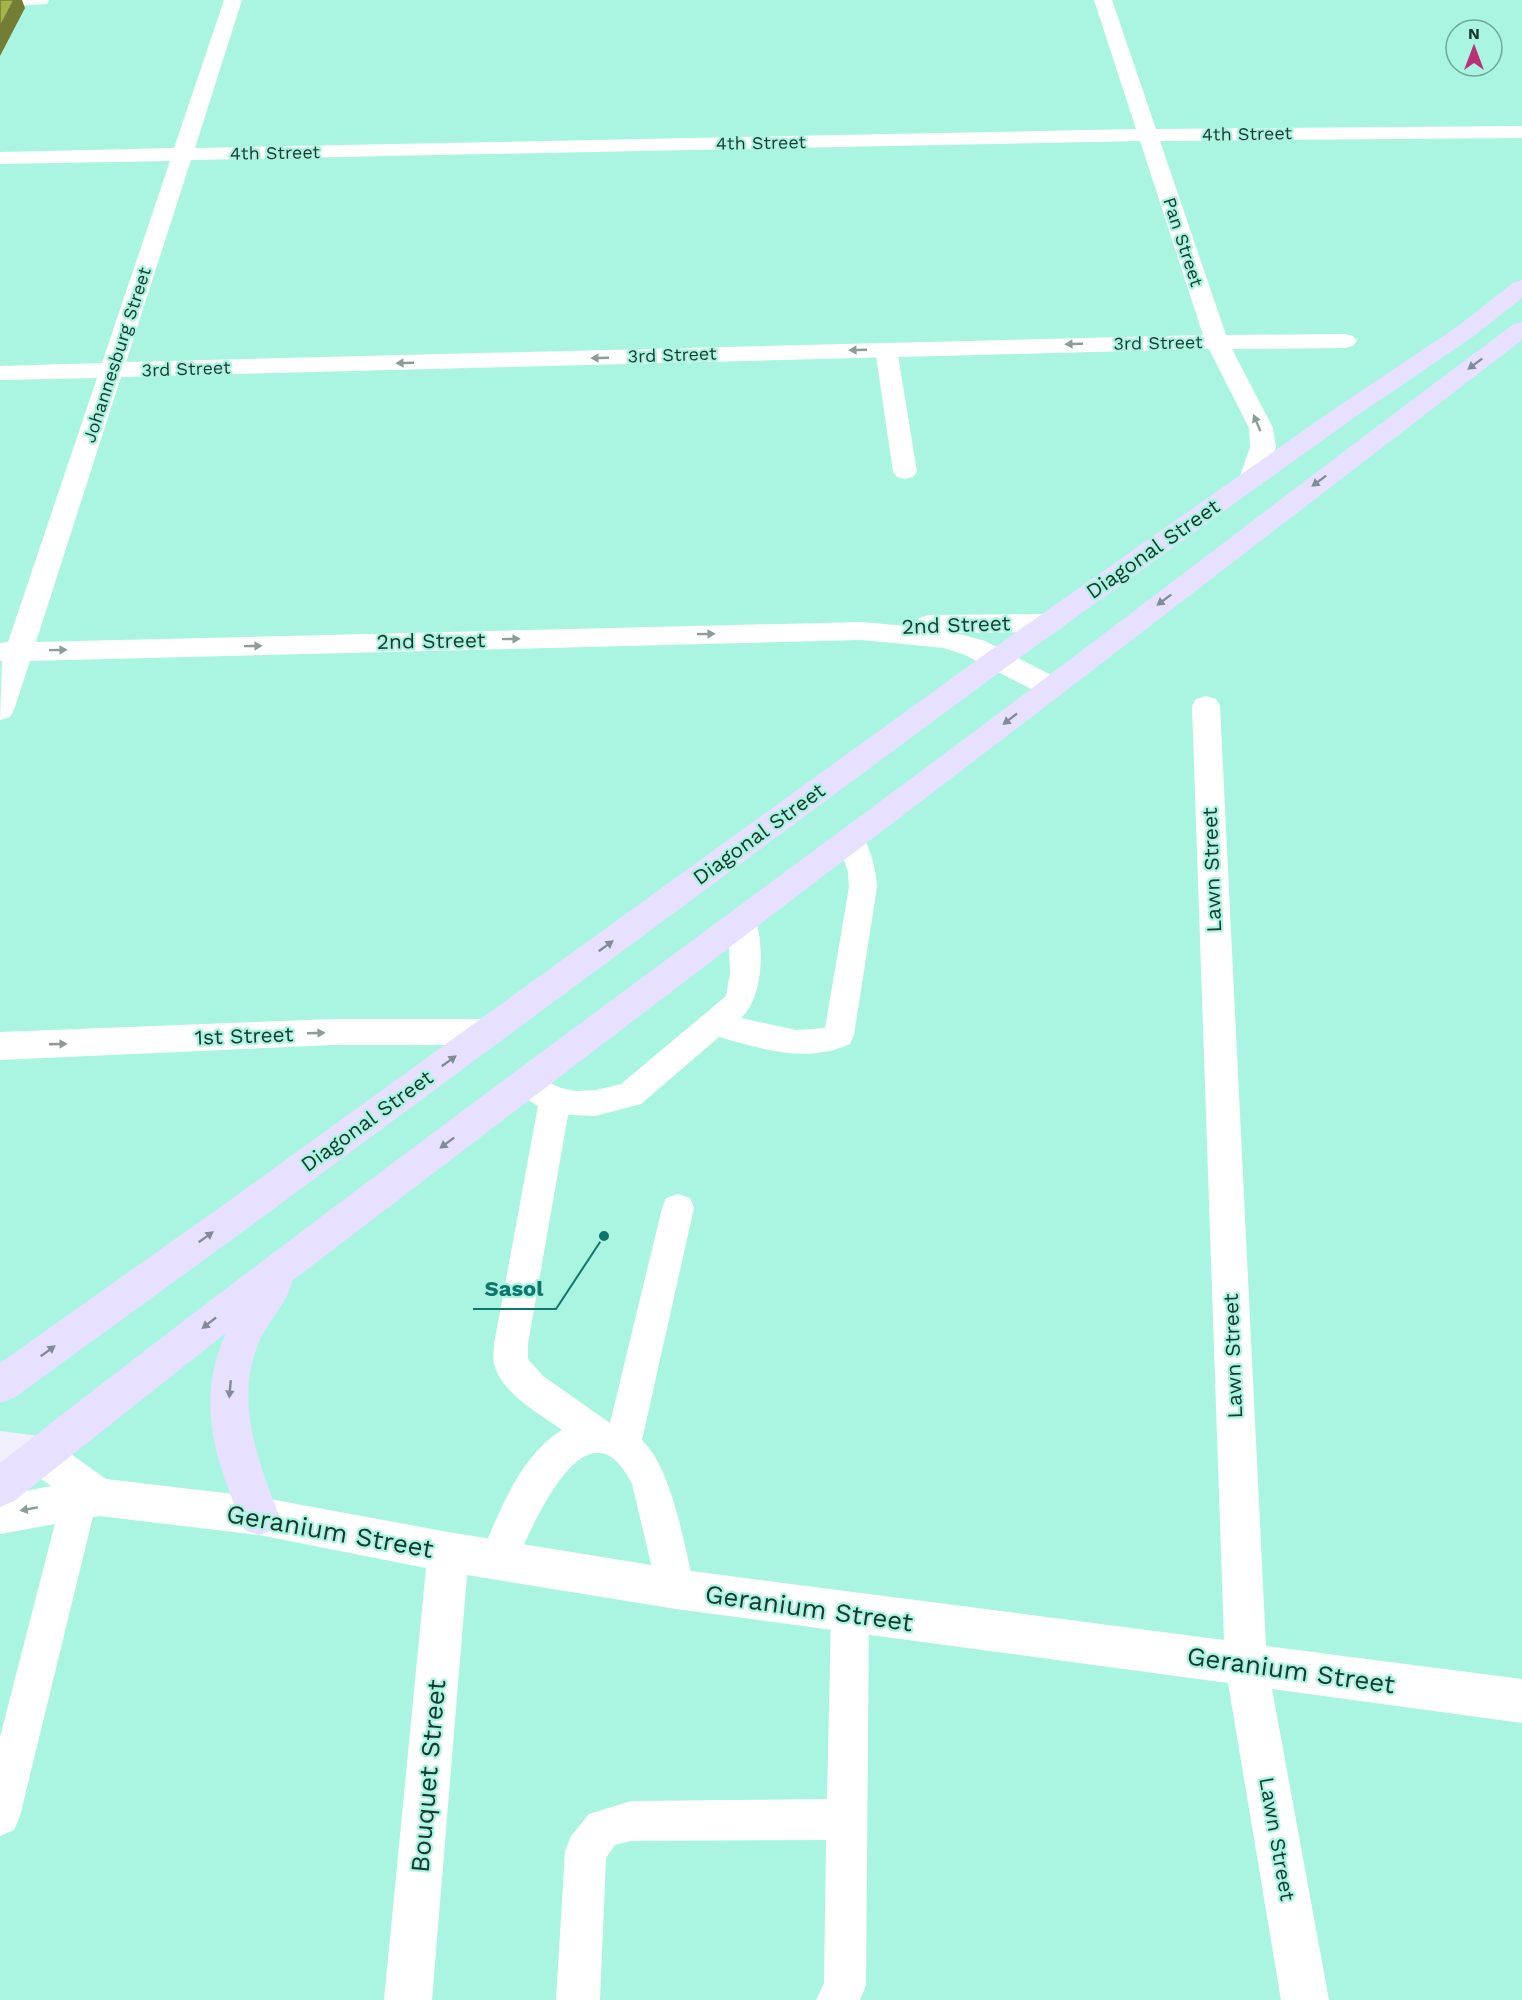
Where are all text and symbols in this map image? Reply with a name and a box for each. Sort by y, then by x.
north arrow [1444,18,1504,78]
text: N [1468,24,1480,43]
street label: 4th Street [1202,122,1293,145]
street label: 4th Street [716,131,807,154]
street label: 4th Street [230,141,321,164]
street label: Pan Street [1159,195,1208,290]
street label: Johannesburg Street [78,264,155,445]
street label: 3rd Street [1113,331,1203,354]
one-way arrow [1065,339,1084,349]
street label: 3rd Street [627,342,717,367]
one-way arrow [849,346,868,355]
one-way arrow [591,353,610,362]
street label: 3rd Street [141,356,231,381]
one-way arrow [396,358,415,368]
one-way arrow [1467,358,1483,370]
one-way arrow [1252,414,1262,432]
one-way arrow [1312,475,1327,487]
street label: Diagonal Street [1081,493,1224,604]
one-way arrow [1157,593,1172,605]
street label: 2nd Street [901,610,1011,639]
street label: 2nd Street [376,627,486,654]
one-way arrow [697,630,716,639]
one-way arrow [502,634,521,644]
one-way arrow [244,641,263,650]
one-way arrow [49,646,68,655]
one-way arrow [1002,712,1017,724]
street label: Diagonal Street [688,777,830,890]
street label: Lawn Street [1197,807,1226,933]
one-way arrow [598,940,614,952]
street label: 1st Street [194,1021,294,1050]
one-way arrow [307,1029,326,1038]
one-way arrow [49,1039,68,1048]
one-way arrow [440,1055,456,1067]
street label: Diagonal Street [296,1064,438,1177]
one-way arrow [439,1137,455,1149]
one-way arrow [199,1232,214,1244]
callout: Sasol [473,1269,556,1309]
text: Sasol [485,1276,544,1301]
street label: Lawn Street [1218,1293,1247,1419]
one-way arrow [202,1317,217,1329]
one-way arrow [39,1345,55,1357]
one-way arrow [225,1379,235,1398]
street label: Geranium Street [224,1498,436,1564]
one-way arrow [19,1505,38,1514]
street label: Geranium Street [703,1579,915,1637]
street label: Geranium Street [1185,1641,1397,1699]
street label: Bouquet Street [405,1678,451,1874]
street label: Lawn Street [1254,1775,1301,1903]

